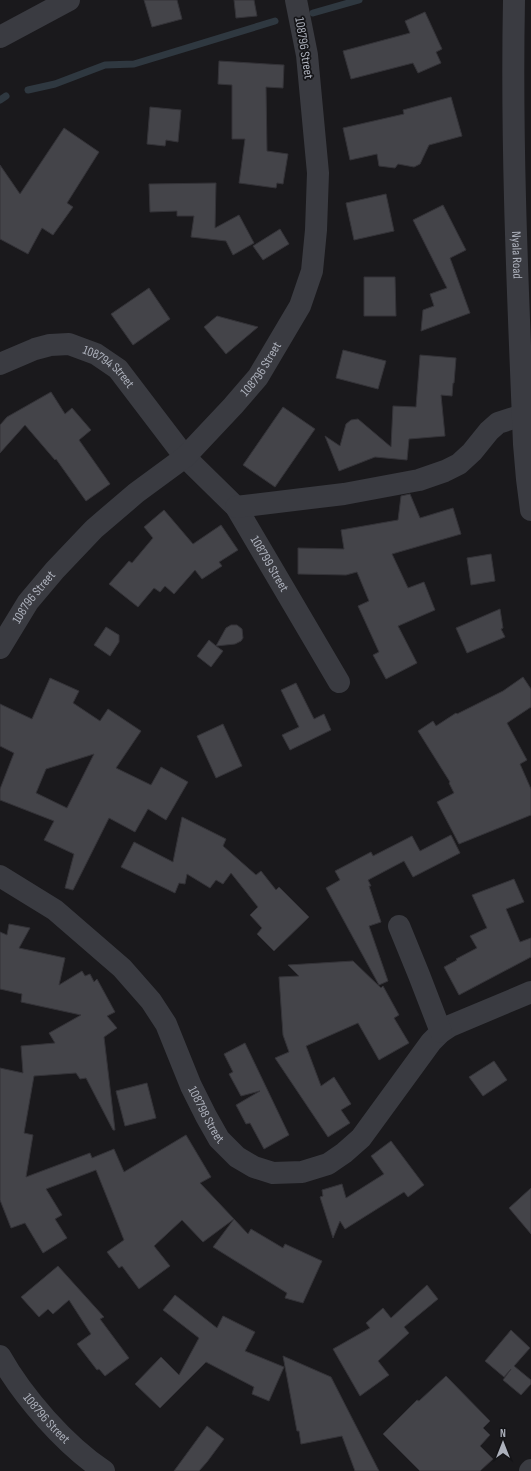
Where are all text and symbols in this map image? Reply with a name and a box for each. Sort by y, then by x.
street label: 108796 Street [291,16,317,80]
street label: Nyala Road [508,231,525,279]
street label: 108796 Street [237,339,285,400]
street label: 108794 Street [81,342,138,391]
street label: 108799 Street [247,533,292,595]
street label: 108796 Street [9,568,59,627]
street label: 108798 Street [184,1084,227,1147]
street label: 108796 Street [20,1390,73,1447]
north arrow [483,1423,523,1463]
text: N [500,1427,506,1440]

